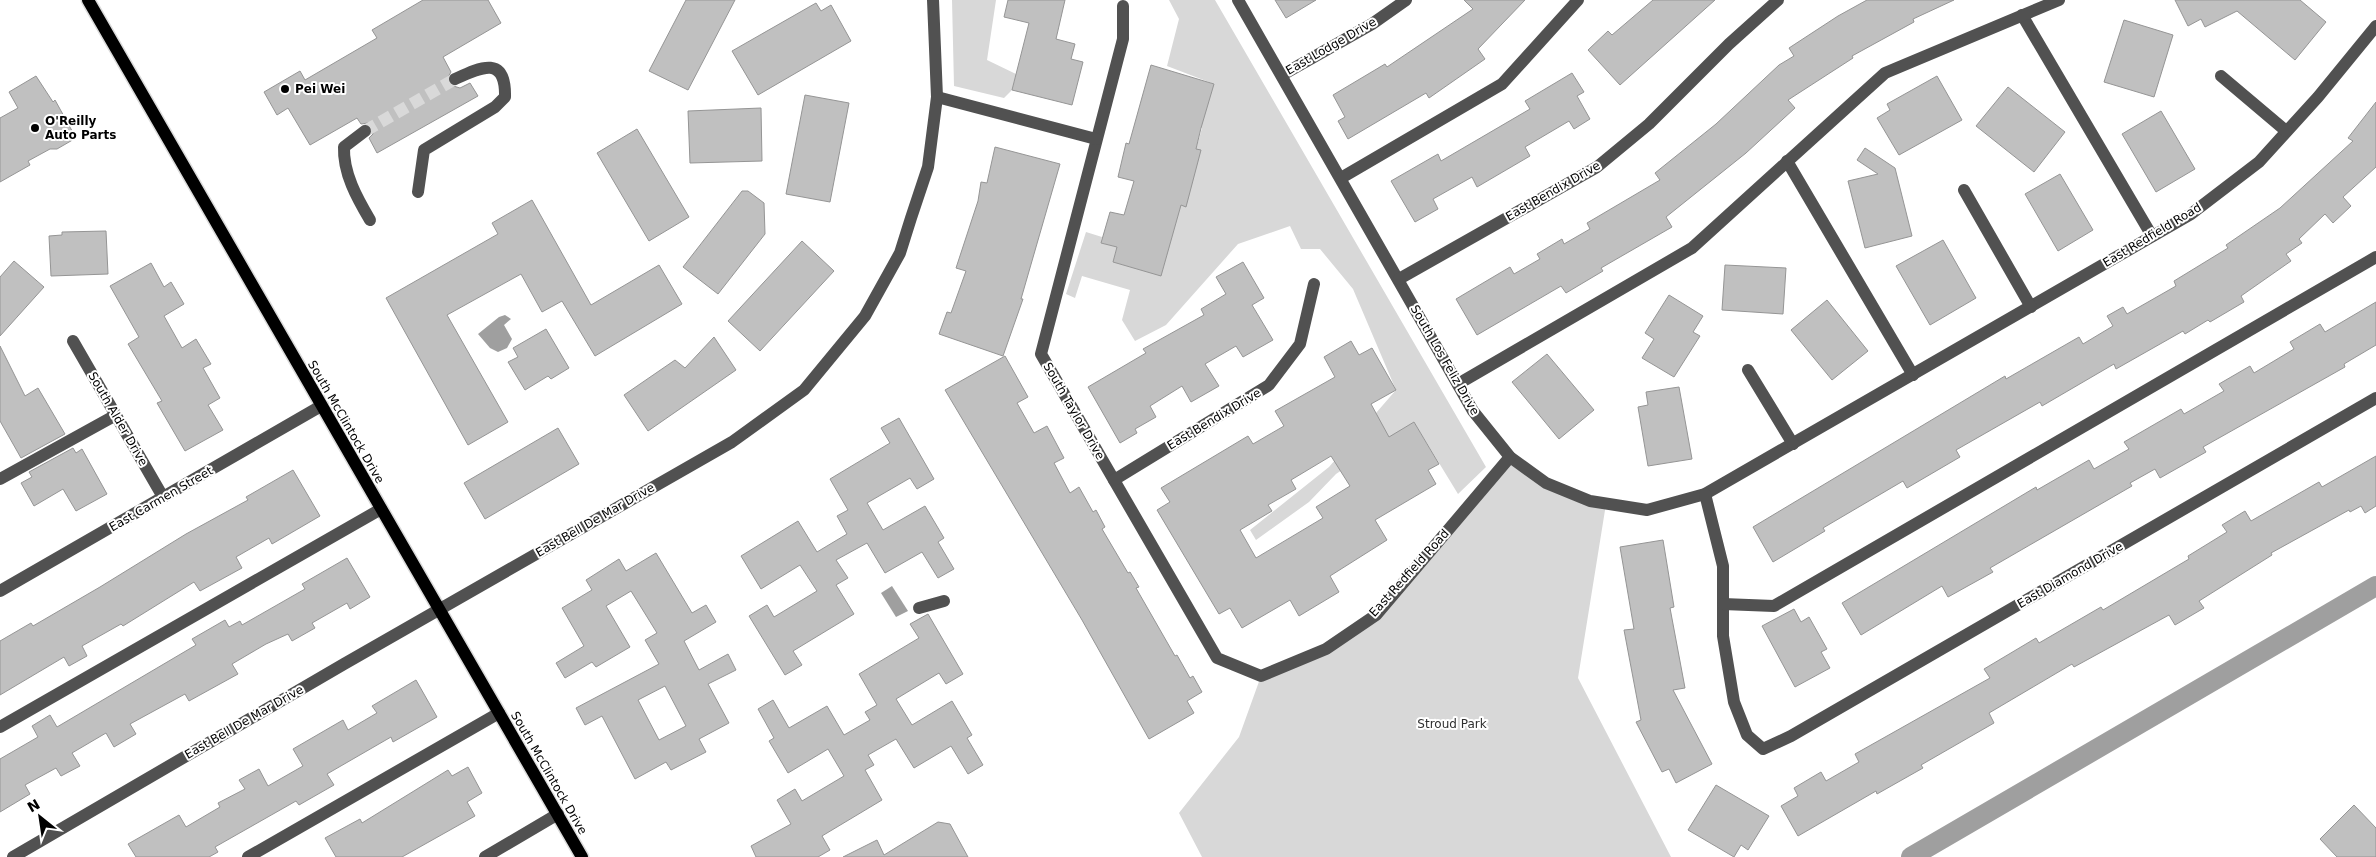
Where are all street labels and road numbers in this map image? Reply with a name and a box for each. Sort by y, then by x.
street label: East Lodge Drive [1283,14,1379,78]
street label: East Bendix Drive [1503,158,1603,224]
street label: East Redfield Road [2100,200,2204,270]
street label: South Los Feliz Drive [1408,302,1482,418]
street label: South McClintock Drive [305,358,387,486]
street label: South Taylor Drive [1040,360,1108,462]
street label: South Alder Drive [85,370,151,468]
street label: East Bendix Drive [1165,385,1263,453]
street label: East Carmen Street [107,464,215,534]
street label: East Bell De Mar Drive [533,480,657,560]
street label: East Redfield Road [1366,527,1452,619]
street label: East Diamond Drive [2015,539,2125,611]
street label: East Bell De Mar Drive [182,682,306,762]
street label: South McClintock Drive [508,709,590,837]

